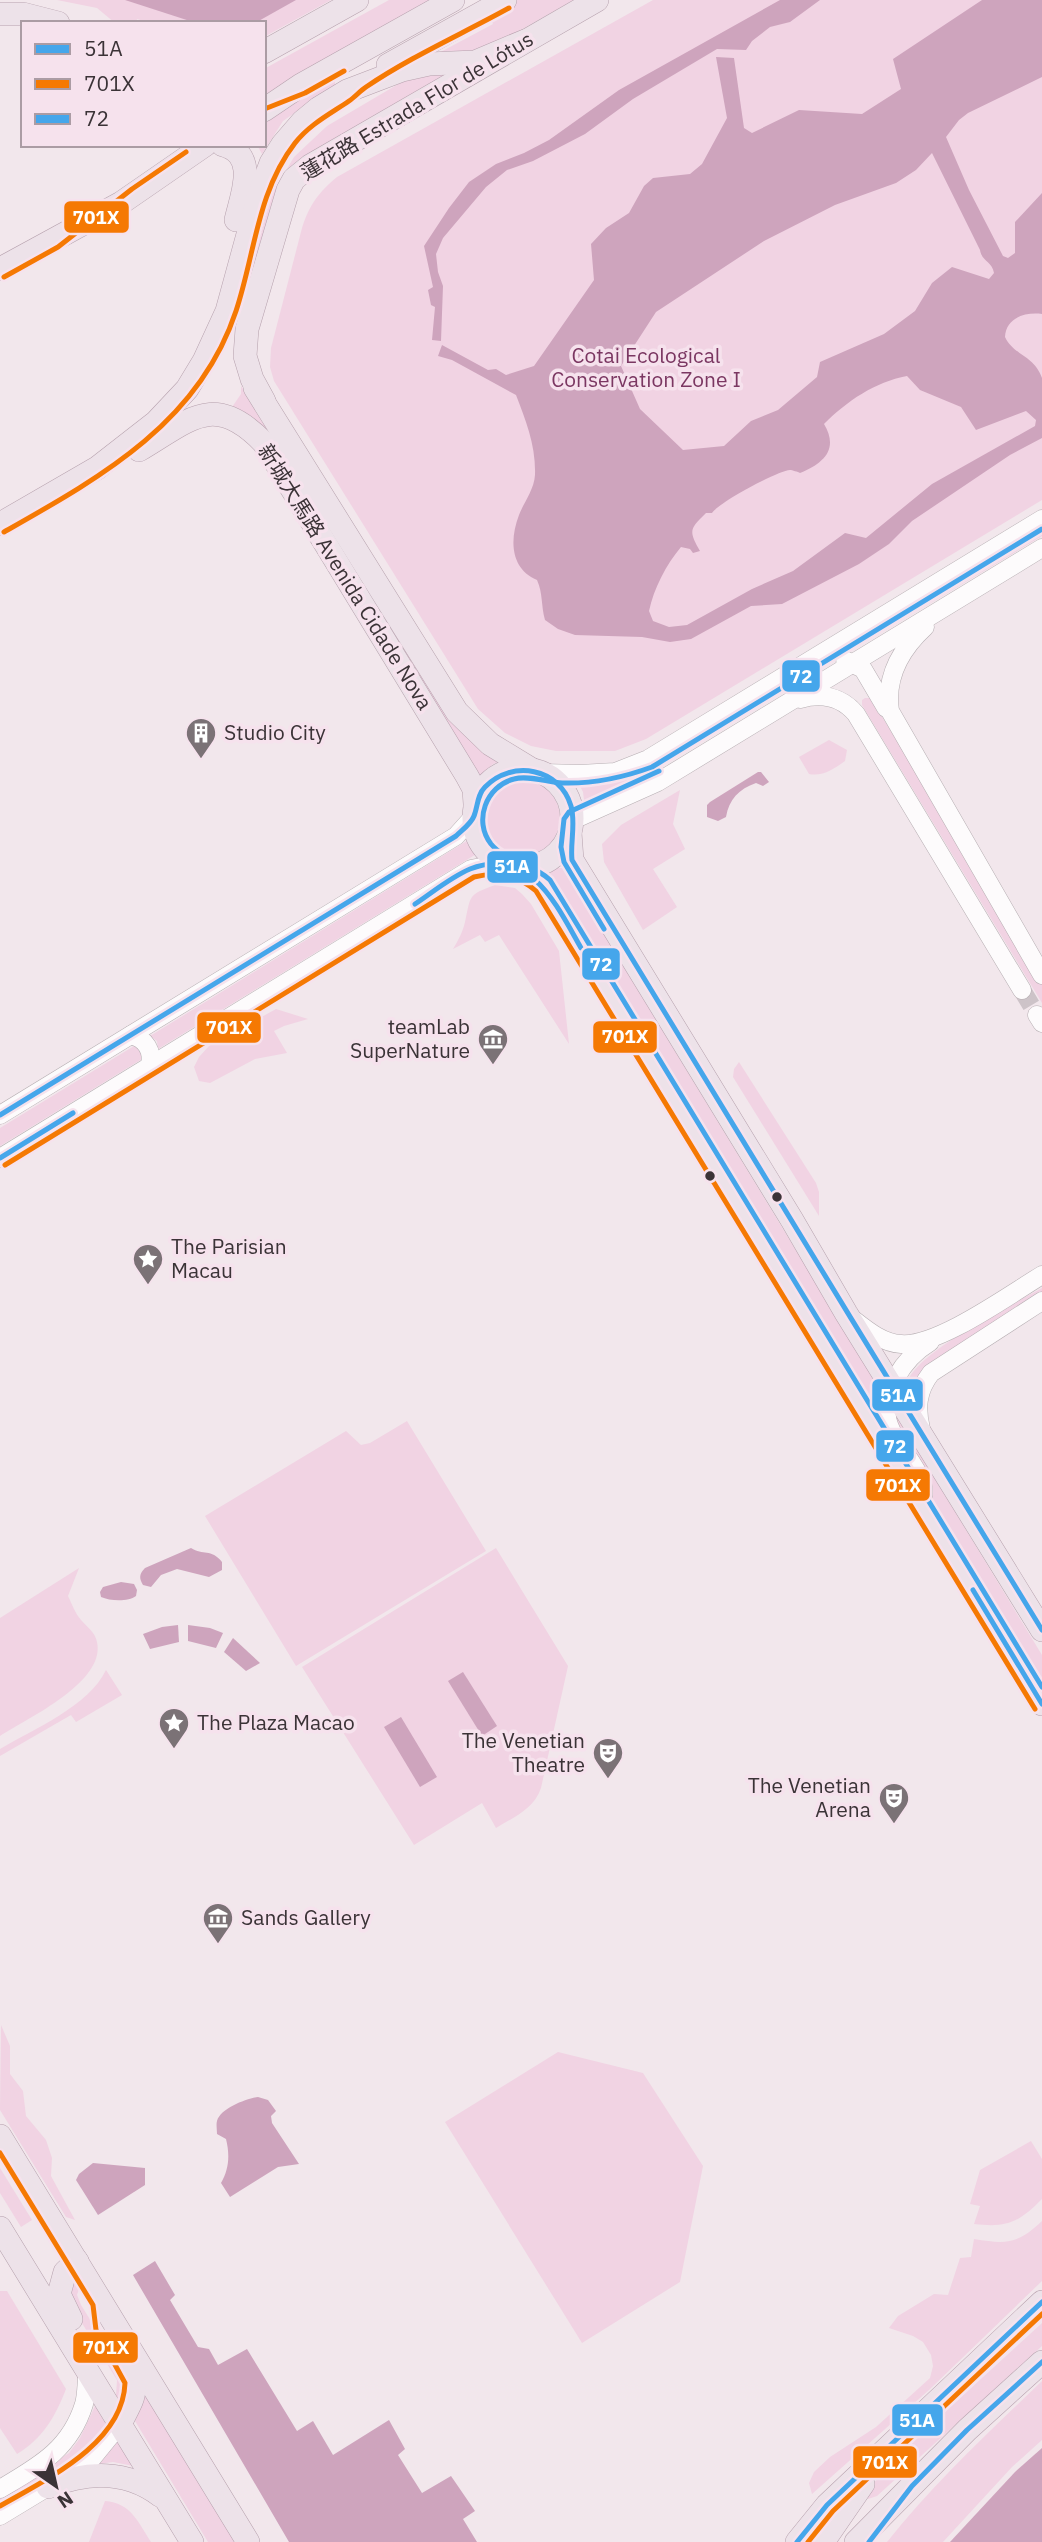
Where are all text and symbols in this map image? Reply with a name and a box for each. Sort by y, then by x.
legend [21,21,266,147]
street label: 蓮花路 Estrada Flor de Lótus [295,24,538,186]
text: 51A [84,34,123,62]
text: 701X [84,69,135,97]
text: 72 [84,104,109,132]
line badge: 701X [63,200,130,234]
text: 701X [73,205,120,229]
park label: Cotai Ecological Conservation Zone I [551,341,741,393]
street label: 新城大馬路 Avenida Cidade Nova [252,438,439,715]
line badge: 72 [781,659,821,693]
text: 72 [790,664,812,688]
building icon: Studio City [184,716,218,760]
place label: Studio City [224,718,326,746]
line badge: 51A [486,850,539,884]
text: 51A [494,854,530,878]
line badge: 72 [581,947,621,981]
text: 72 [590,952,612,976]
line badge: 701X [196,1011,262,1044]
place label: teamLab SuperNature [350,1012,470,1064]
text: 701X [206,1015,253,1039]
line badge: 701X [592,1020,658,1054]
museum icon: teamLab SuperNature [476,1022,510,1066]
text: 701X [602,1024,649,1048]
unlabelled marker [703,1169,717,1183]
unlabelled marker [770,1190,784,1204]
place label: The Parisian Macau [171,1232,287,1284]
place icon: The Parisian Macau [131,1242,165,1286]
line badge: 51A [871,1378,924,1412]
text: 51A [880,1383,916,1407]
line badge: 72 [875,1429,915,1463]
text: 72 [884,1434,906,1458]
line badge: 701X [865,1468,931,1502]
text: 701X [875,1473,922,1497]
place icon: The Plaza Macao [157,1706,191,1750]
place label: The Plaza Macao [197,1708,355,1736]
place label: The Venetian Theatre [462,1726,585,1778]
theatre icon: The Venetian Theatre [591,1736,625,1780]
place label: The Venetian Arena [748,1771,871,1823]
theatre icon: The Venetian Arena [877,1781,911,1825]
museum icon: Sands Gallery [201,1901,235,1945]
place label: Sands Gallery [241,1903,371,1931]
line badge: 701X [72,2331,139,2364]
text: 701X [83,2335,130,2359]
line badge: 51A [891,2403,944,2437]
text: 51A [899,2408,935,2432]
line badge: 701X [852,2445,918,2479]
text: 701X [862,2450,909,2474]
north arrow [21,2451,91,2521]
text: N [53,2486,78,2514]

